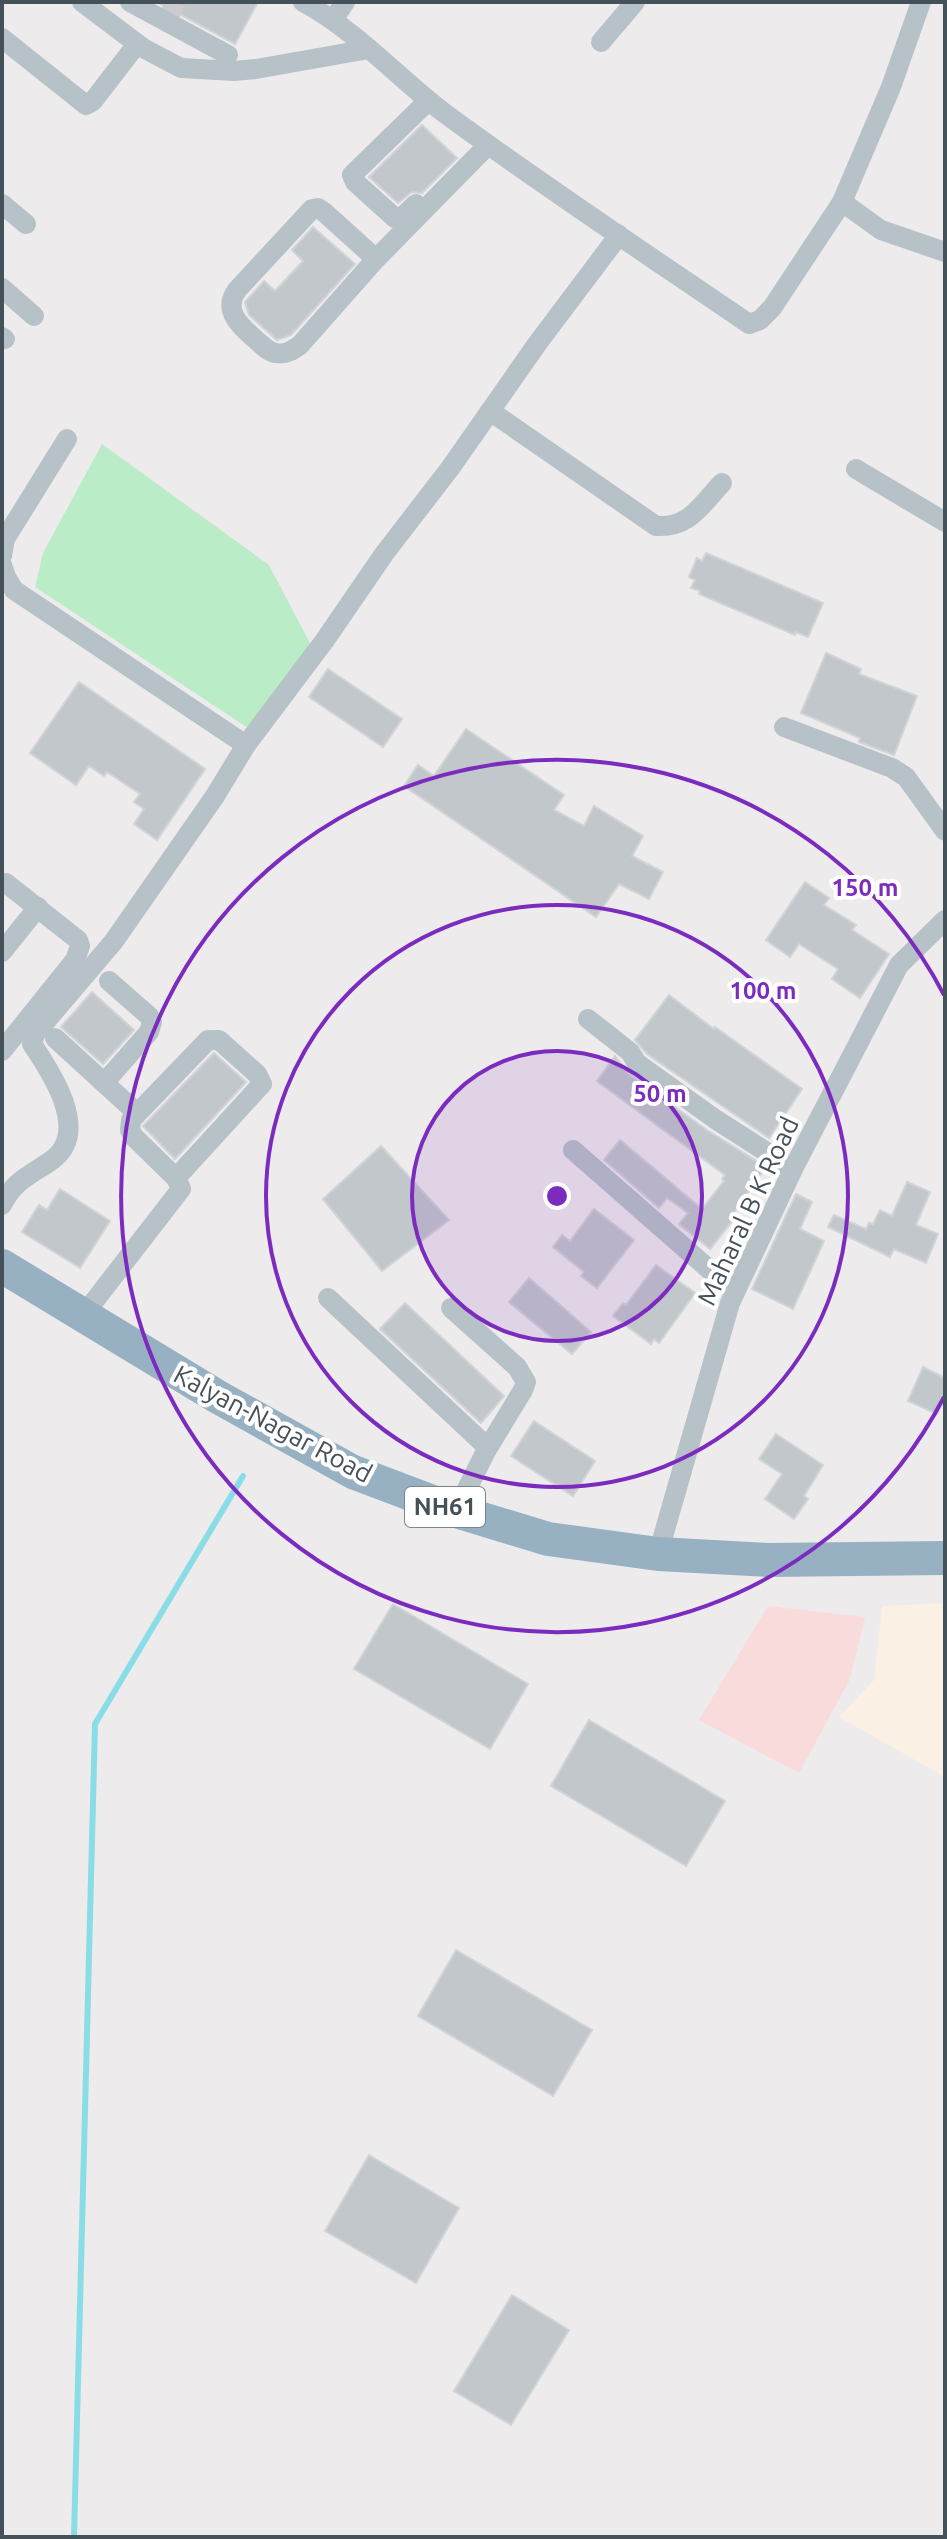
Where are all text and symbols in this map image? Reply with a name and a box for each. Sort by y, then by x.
text: 150 m [832,874,898,901]
text: 100 m [730,977,796,1004]
text: 50 m [633,1080,687,1107]
street label: Maharal B K Road [691,1112,804,1310]
centre of rings [543,1182,571,1210]
street label: Kalyan-Nagar Road [169,1359,377,1488]
road number: NH61 [405,1487,485,1527]

